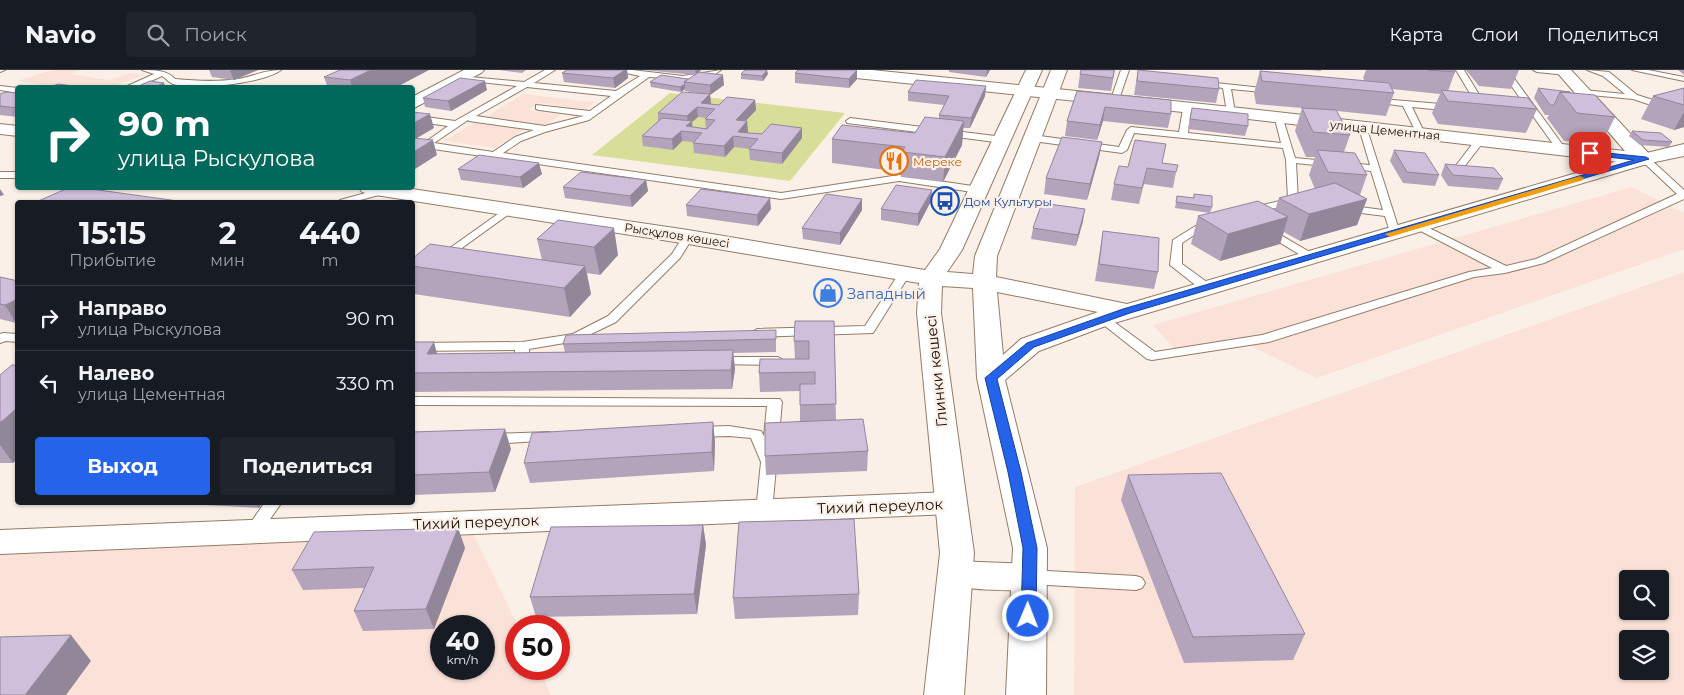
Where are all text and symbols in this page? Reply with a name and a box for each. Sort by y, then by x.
search box [126,12,476,57]
text: Navio [25,20,96,49]
icon: search [144,21,172,49]
text: Поиск [184,23,247,46]
text: Карта [1389,24,1443,46]
text: Слои [1471,24,1519,46]
text: Поделиться [1547,24,1659,46]
text: 90 m [118,102,211,145]
icon: right [35,105,100,170]
street label: улица Цементная [1328,117,1441,143]
pin [1569,132,1611,174]
icon: arrive [1576,139,1604,167]
text: улица Рыскулова [118,145,315,172]
restaurant icon: Мереке [879,146,909,176]
place label: Мереке [913,154,962,169]
bus stop icon: Дом Культуры [930,186,960,216]
place label: Дом Культуры [964,194,1052,209]
text: 15:15 [79,215,146,252]
text: 2 [219,215,236,252]
text: 440 [299,215,361,252]
street label: Рысқұлов көшесі [623,219,731,251]
text: Прибытие [69,251,156,270]
text: мин [210,251,245,270]
text: m [321,251,338,270]
shop icon: Западный [813,278,843,308]
place label: Западный [847,284,926,303]
text: Направо [78,297,167,320]
icon: right [35,304,63,332]
text: 90 m [346,307,395,330]
street label: Глинки көшесі [921,314,951,428]
text: улица Рыскулова [78,320,222,339]
text: Налево [78,362,154,385]
icon: left [35,369,63,397]
text: 330 m [336,372,395,395]
text: улица Цементная [78,385,226,404]
button: Выход [35,437,210,495]
button: Поделиться [220,437,395,495]
street label: Тихий переулок [817,494,944,518]
street label: Тихий переулок [413,510,540,534]
map controls [1619,570,1669,680]
button: search [1619,570,1669,620]
position arrow [1001,589,1053,641]
speed limit sign: 50 [505,615,570,680]
text: 40 [445,626,480,656]
button: layers [1619,630,1669,680]
text: km/h [446,652,479,667]

